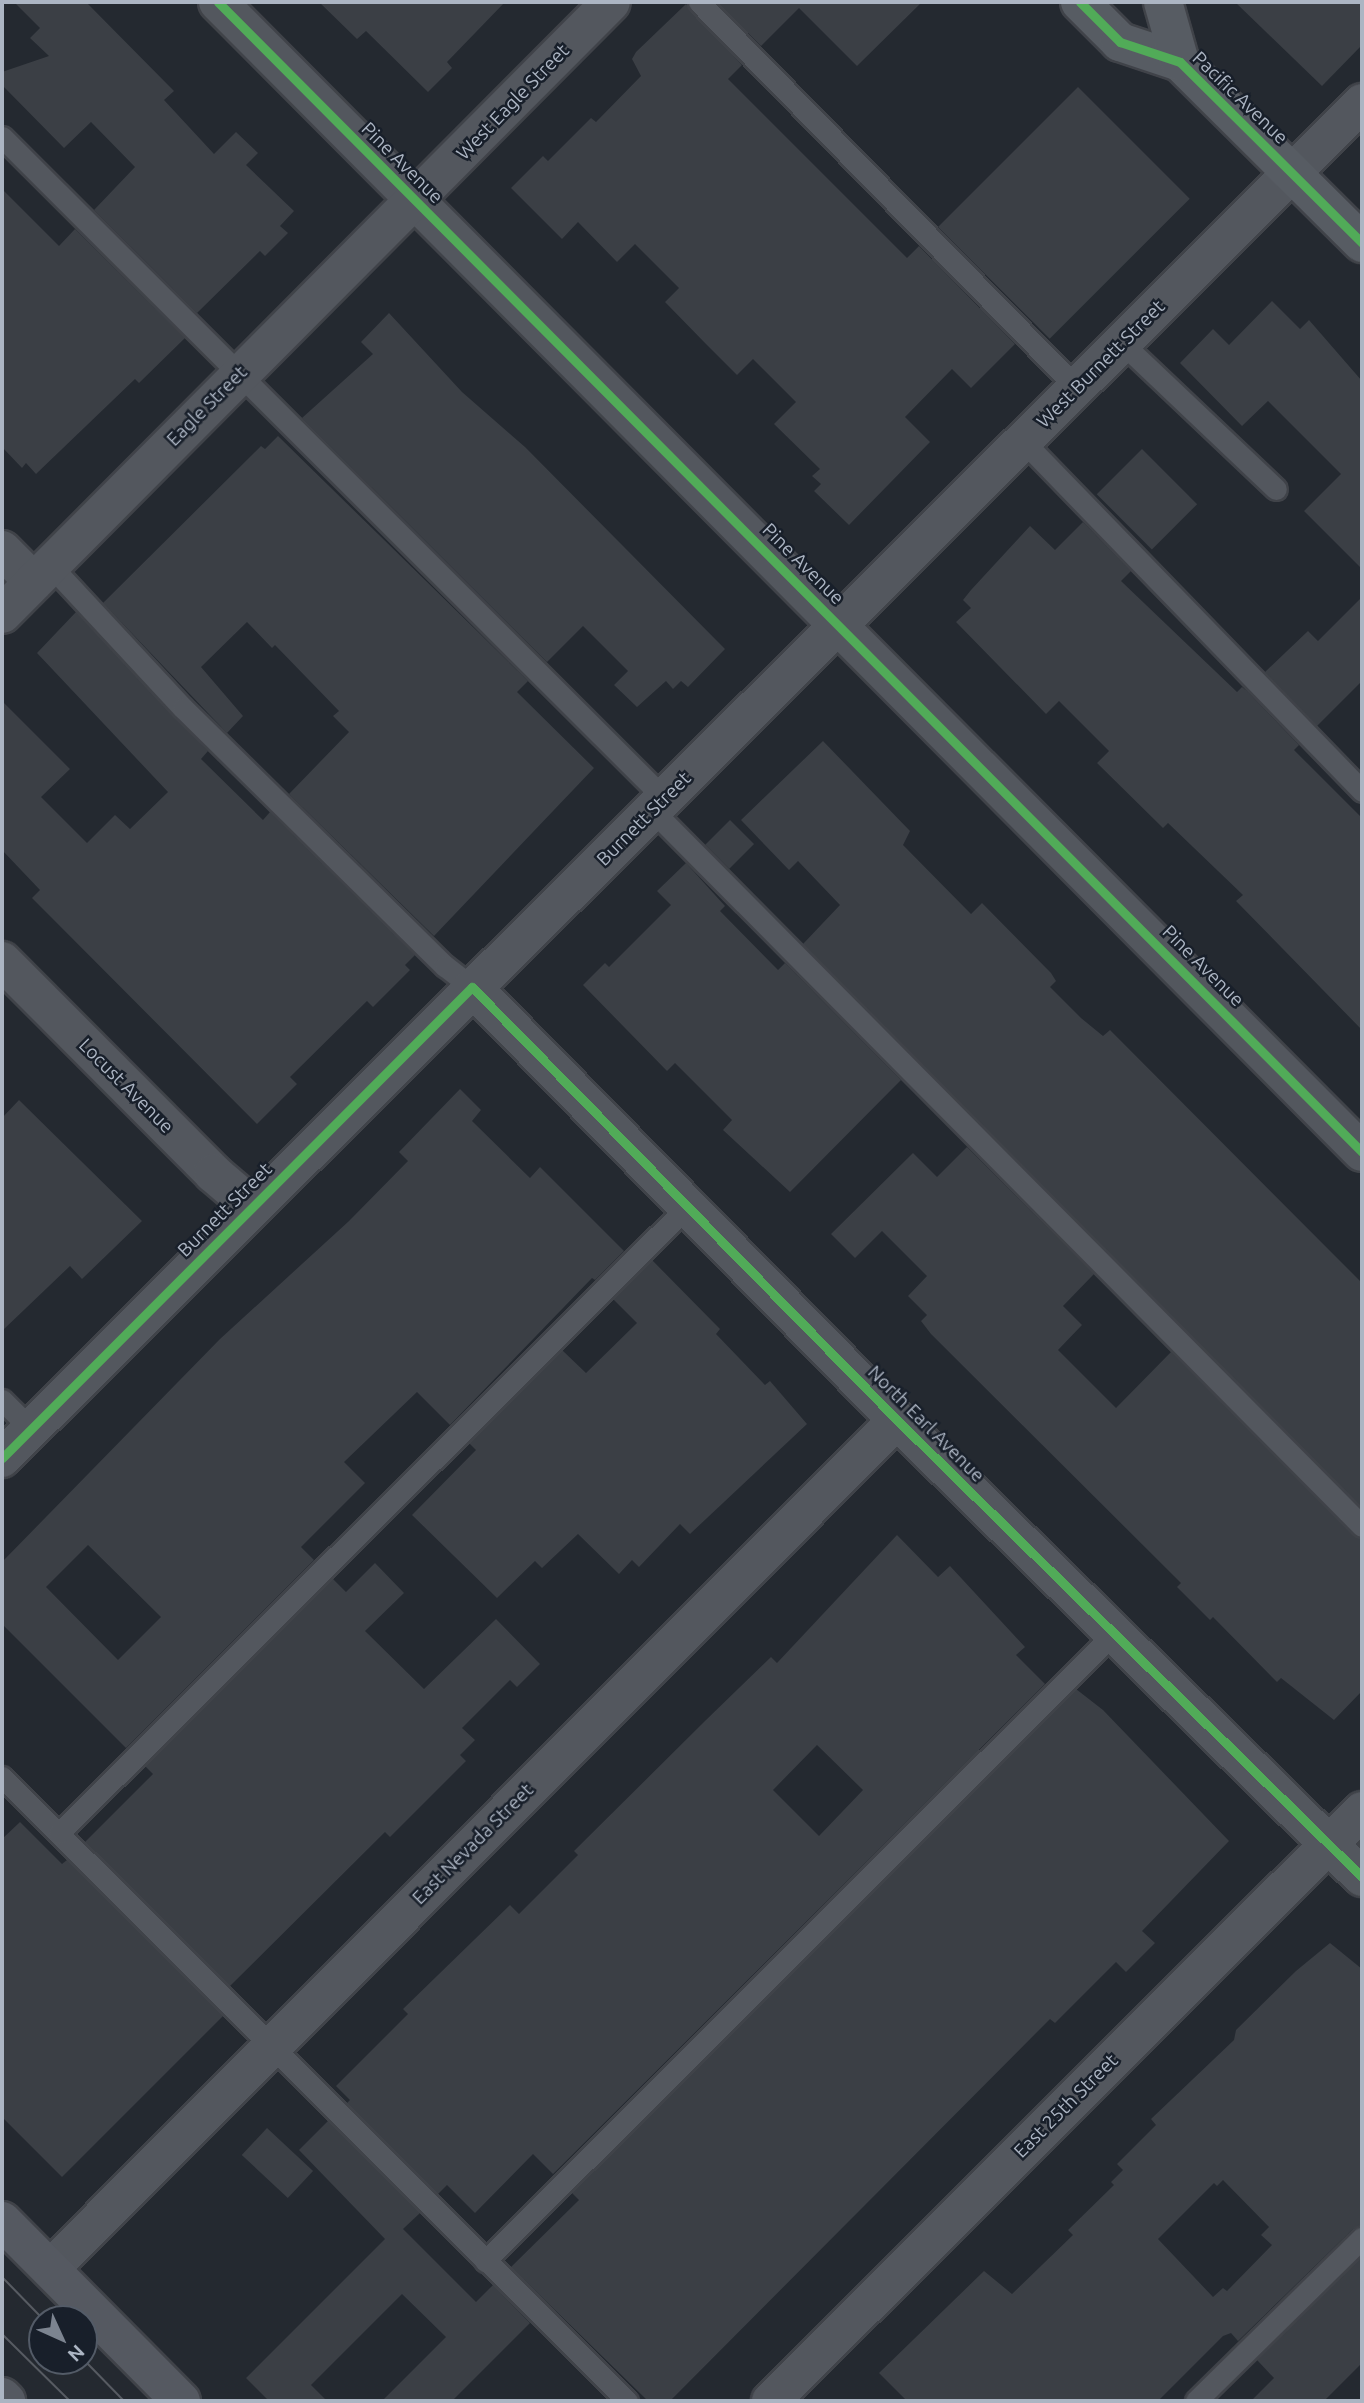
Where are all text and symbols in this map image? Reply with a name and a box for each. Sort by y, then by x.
street label: West Eagle Street [452,39,574,165]
street label: Pacific Avenue [1188,47,1292,149]
street label: Pine Avenue [357,118,447,208]
street label: West Burnett Street [1032,295,1170,433]
street label: Eagle Street [162,361,252,451]
street label: Pine Avenue [758,519,848,609]
street label: Burnett Street [592,767,696,871]
street label: Pine Avenue [1158,921,1248,1011]
street label: Locust Avenue [74,1034,178,1138]
street label: Burnett Street [173,1158,277,1262]
street label: North Earl Avenue [863,1361,989,1487]
street label: East Nevada Street [408,1779,538,1909]
street label: East 25th Street [1009,2049,1123,2163]
north arrow [28,2305,98,2375]
text: N [64,2341,89,2366]

